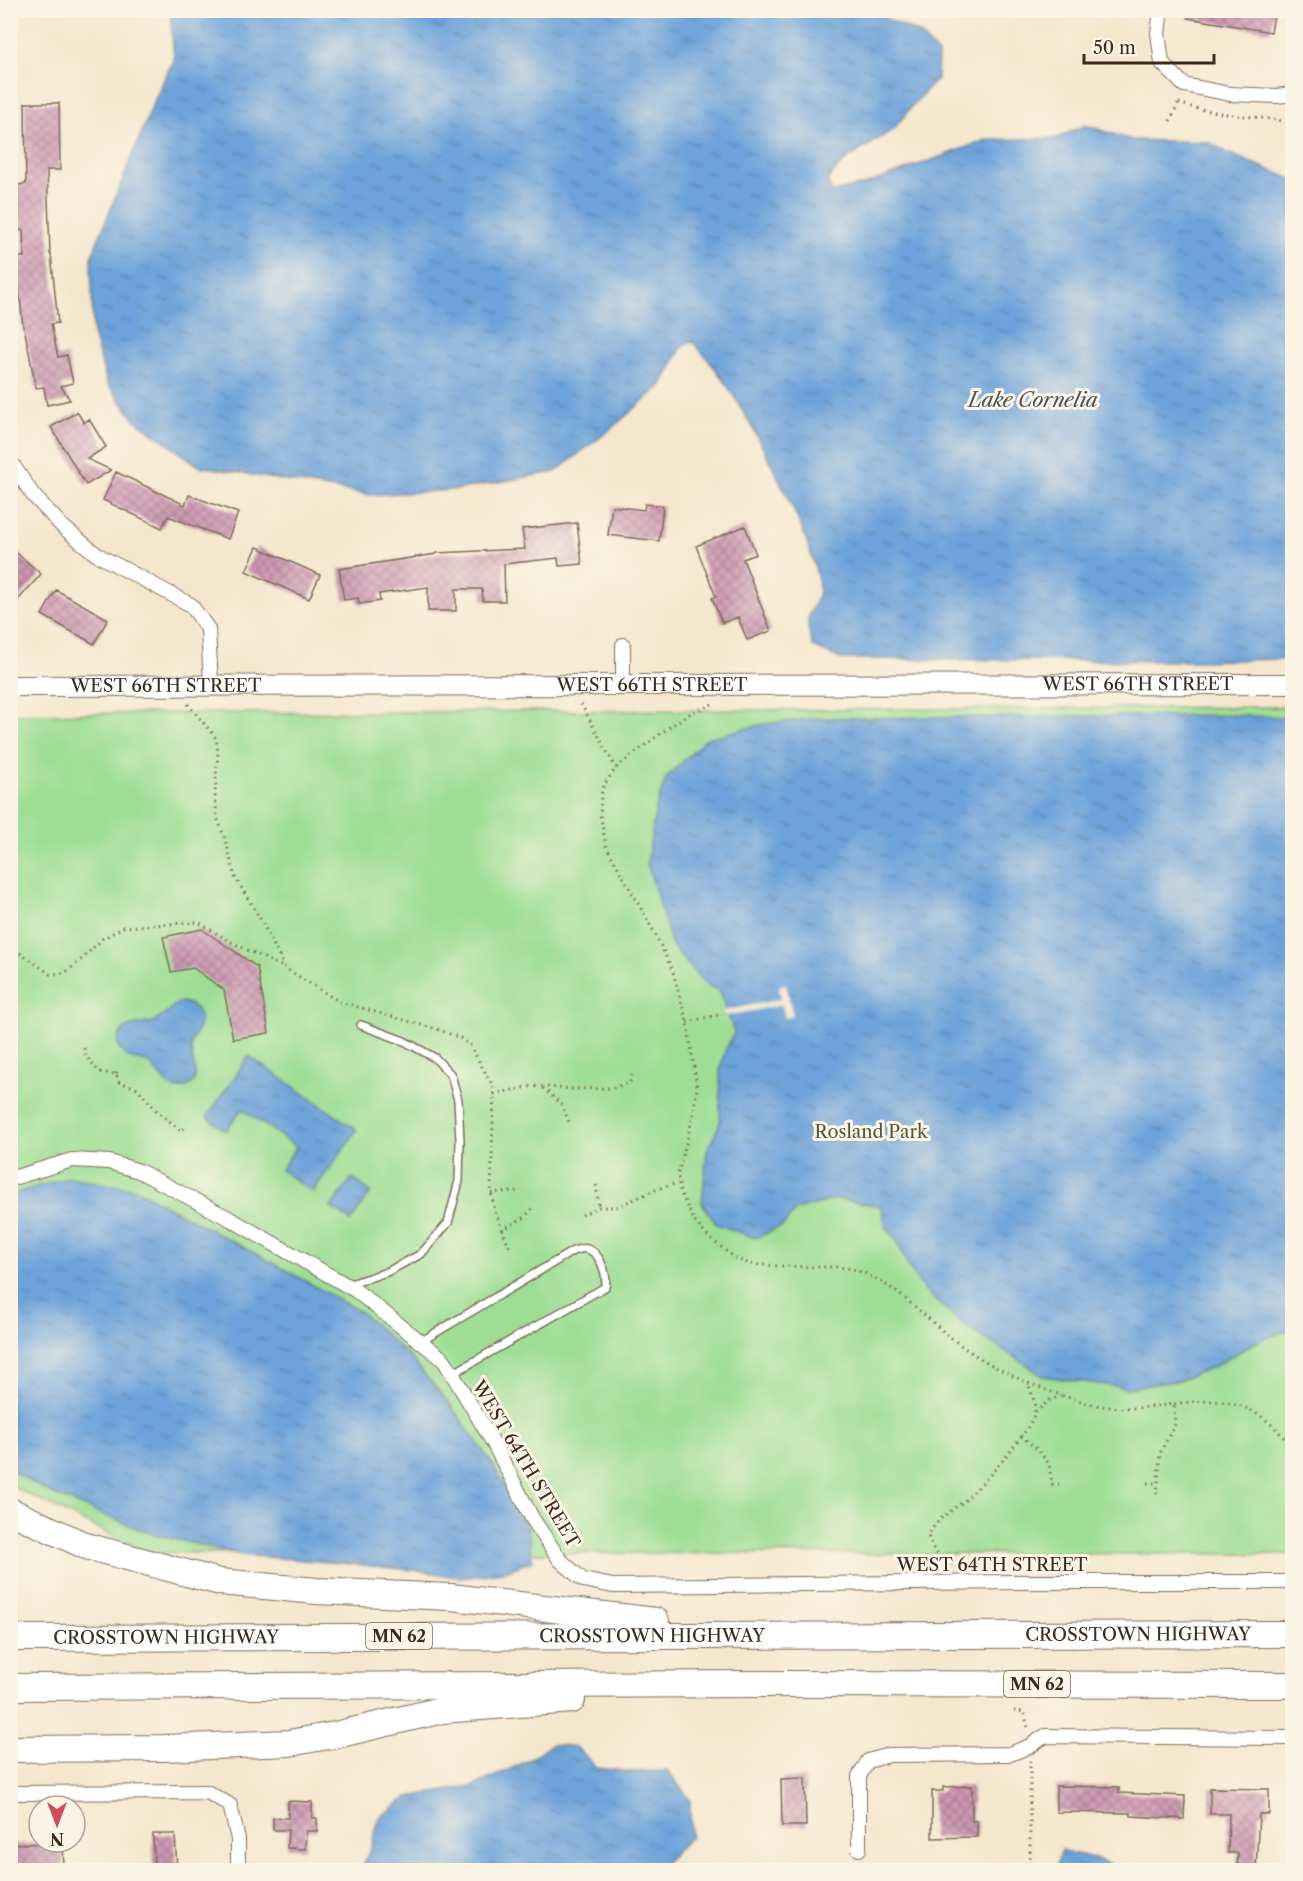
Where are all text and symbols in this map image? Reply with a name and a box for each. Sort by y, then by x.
scale bar [1084,27,1214,65]
text: 50 m [1093,37,1136,59]
water label: Lake Cornelia [966,388,1098,412]
street label: WEST 66TH STREET [1042,673,1234,695]
street label: WEST 66TH STREET [556,674,748,696]
street label: WEST 66TH STREET [70,675,262,697]
park label: Rosland Park [815,1121,929,1143]
street label: WEST 64TH STREET [467,1376,585,1552]
street label: WEST 64TH STREET [895,1554,1088,1576]
road number: MN 62 [366,1623,432,1649]
street label: CROSSTOWN HIGHWAY [1025,1623,1252,1646]
street label: CROSSTOWN HIGHWAY [539,1625,766,1647]
street label: CROSSTOWN HIGHWAY [53,1626,280,1649]
road number: MN 62 [1004,1671,1070,1697]
north arrow [27,1794,87,1854]
text: N [50,1829,64,1849]

